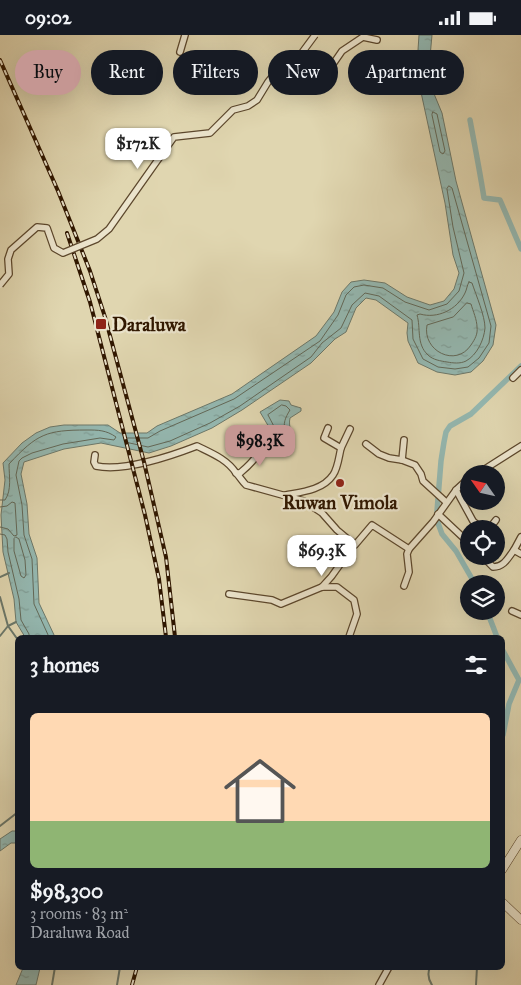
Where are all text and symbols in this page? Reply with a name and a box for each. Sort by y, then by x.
text: 09:02 [25,6,71,29]
chip: Buy [15,50,81,95]
chip: Rent [91,50,163,95]
chip: Filters [173,50,258,95]
chip: New [268,50,338,95]
chip: Apartment [348,50,464,95]
pin: $172K [103,127,173,170]
text: $172K [116,134,160,153]
place label: Daraluwa [112,313,187,336]
marker: Daraluwa [94,317,108,331]
pin: $98.3K [219,425,301,467]
text: $98.3K [236,431,284,450]
north arrow [460,465,505,510]
map controls [460,465,505,620]
marker: Ruwan Vimola [334,477,346,489]
place label: Ruwan Vimola [282,491,399,514]
button: locate [460,520,505,565]
pin: $69.3K [281,535,363,577]
text: $69.3K [298,541,346,560]
button: layers [460,575,505,620]
icon: filters [462,651,490,679]
text: 3 homes [30,652,99,678]
icon: home [215,746,305,836]
text: $98,300 [30,878,103,904]
text: 3 rooms · 83 m² [30,904,128,923]
text: Daraluwa Road [30,923,130,942]

